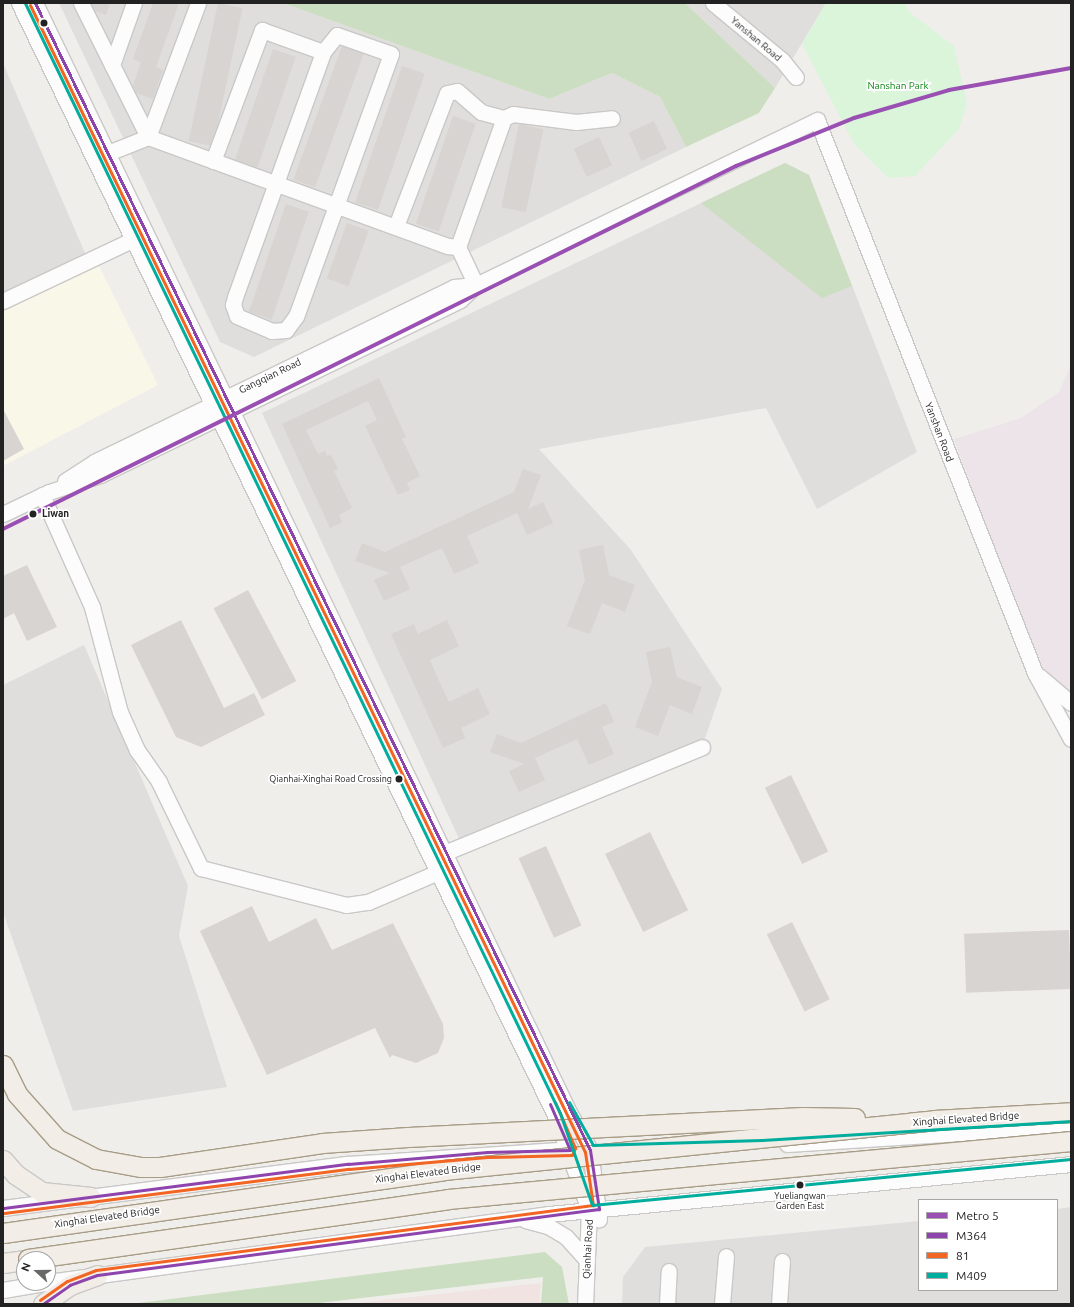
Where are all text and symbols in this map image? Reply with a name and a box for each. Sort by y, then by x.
street label: Yanshan Road [728,14,784,64]
unlabelled marker [39,18,49,28]
park label: Nanshan Park [867,80,929,92]
street label: Gangqian Road [237,356,303,396]
street label: Yanshan Road [922,401,956,463]
marker: Liwan [27,508,39,520]
place label: Liwan [42,508,69,520]
place label: Qianhai-Xinghai Road Crossing [269,774,392,784]
marker: Qianhai-Xinghai Road Crossing [394,774,404,784]
street label: Xinghai Elevated Bridge [912,1109,1020,1129]
street label: Xinghai Elevated Bridge [374,1161,482,1185]
marker: Yueliangwan Garden East [795,1180,805,1190]
place label: Yueliangwan Garden East [774,1191,826,1212]
legend [918,1199,1058,1291]
street label: Xinghai Elevated Bridge [53,1204,161,1230]
text: Metro 5 [956,1209,999,1222]
street label: Qianhai Road [580,1219,596,1279]
text: M364 [956,1229,987,1242]
text: 81 [956,1249,970,1262]
north arrow [16,1251,56,1291]
text: N [19,1261,33,1273]
text: M409 [956,1269,987,1282]

